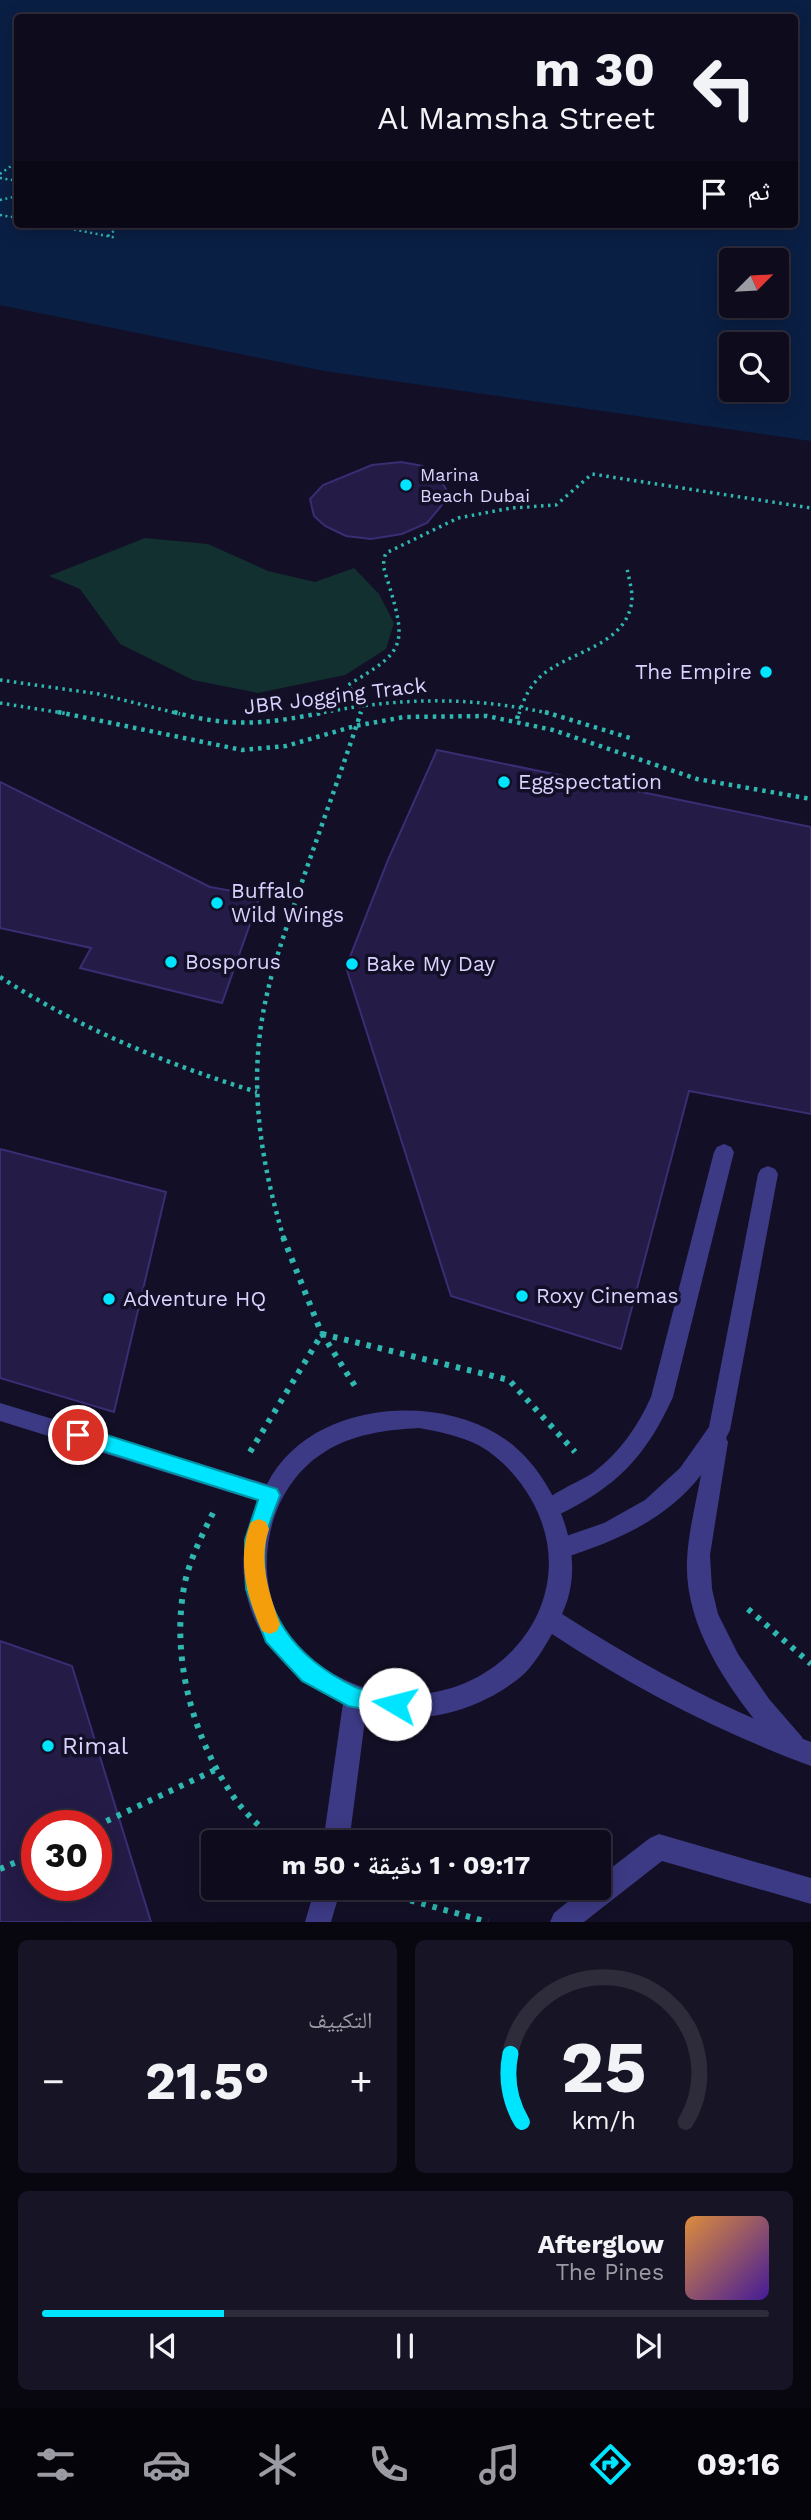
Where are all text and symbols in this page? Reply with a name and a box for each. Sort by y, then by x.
text: 30 m [534,40,655,98]
icon: left [679,42,770,133]
text: Al Mamsha Street [377,99,655,137]
icon: arrive [695,175,733,213]
text: ثم [747,176,770,206]
north arrow [719,248,789,318]
map controls [719,248,789,402]
button: search [719,332,789,402]
place label: Marina Beach Dubai [420,464,530,506]
marker: Marina Beach Dubai [398,477,414,493]
place label: The Empire [635,659,752,684]
marker: The Empire [758,664,774,680]
street label: JBR Jogging Track [242,672,428,719]
place label: Eggspectation [518,769,662,794]
marker: Eggspectation [496,774,512,790]
place label: Buffalo Wild Wings [231,878,344,927]
marker: Buffalo Wild Wings [209,895,225,911]
place label: Bosporus [185,949,281,974]
place label: Bake My Day [366,951,495,976]
marker: Bosporus [163,954,179,970]
marker: Bake My Day [344,956,360,972]
place label: Roxy Cinemas [536,1283,679,1308]
place label: Adventure HQ [123,1286,266,1311]
marker: Roxy Cinemas [514,1288,530,1304]
marker: Adventure HQ [101,1291,117,1307]
pin [48,1405,108,1465]
icon: arrive [59,1416,97,1454]
position arrow [358,1667,432,1741]
place label: Rimal [62,1732,129,1760]
marker: Rimal [40,1738,56,1754]
speed limit sign: 30 [21,1810,112,1901]
text: 09:17 · 1 دقيقة · 50 m [282,1850,530,1880]
text: التكييف [308,2007,373,2034]
text: 25 [561,2025,647,2111]
text: 21.5° [145,2051,270,2112]
text: − [42,2059,65,2103]
text: + [350,2059,372,2103]
text: km/h [572,2106,636,2135]
text: Afterglow [538,2229,664,2259]
text: The Pines [555,2259,664,2286]
icon: previous [144,2327,182,2365]
icon: pause [386,2327,424,2365]
icon: next [629,2327,667,2365]
icon: filters [31,2440,80,2489]
icon: car [142,2440,191,2489]
icon: climate [253,2440,302,2489]
icon: phone [364,2440,413,2489]
icon: music [475,2440,524,2489]
icon: directions [586,2440,635,2489]
text: 09:16 [697,2445,780,2483]

